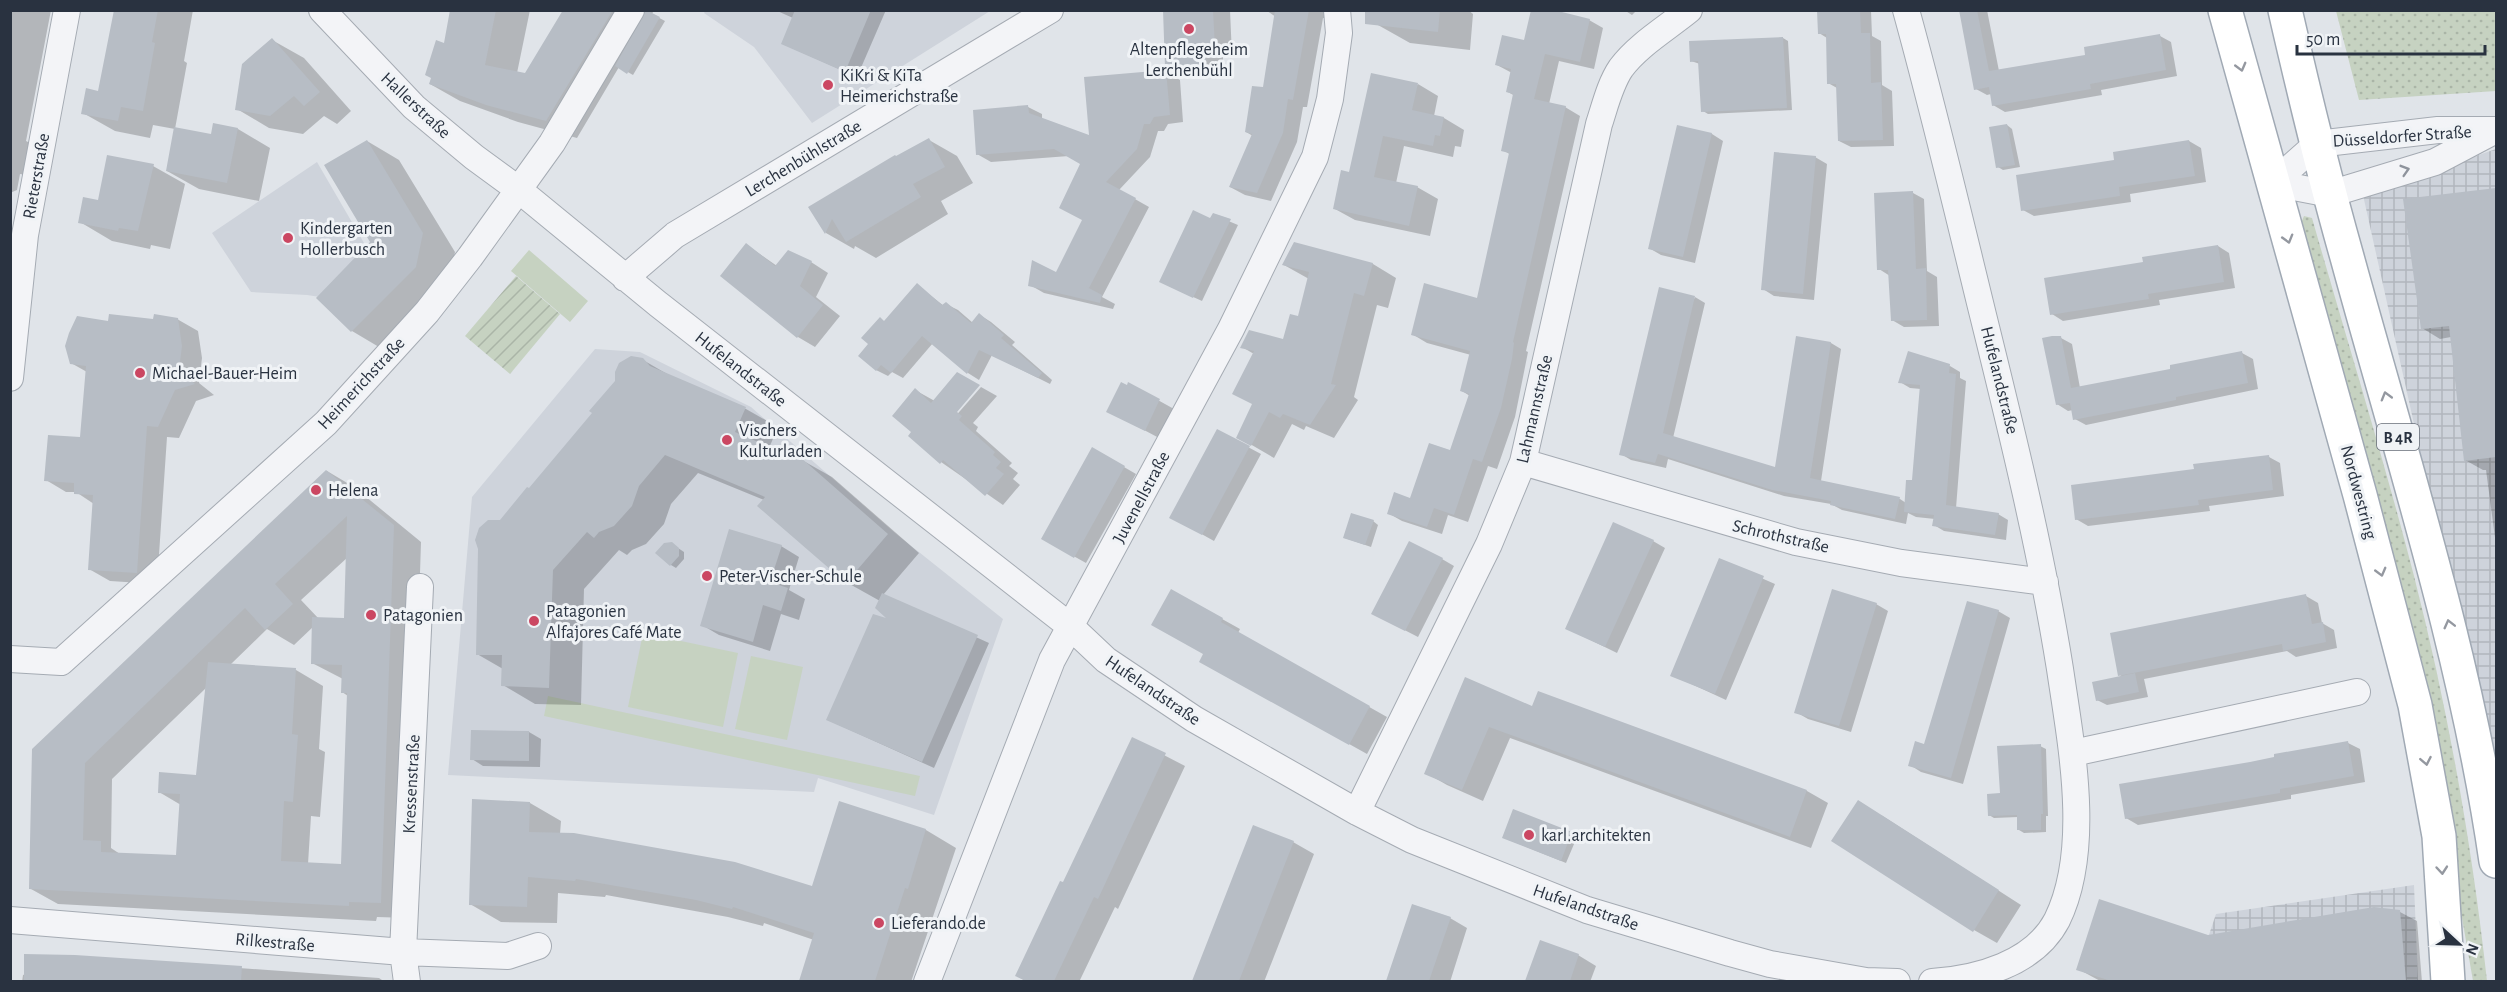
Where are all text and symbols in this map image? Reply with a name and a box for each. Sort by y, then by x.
scale bar [2297,18,2484,56]
marker: Altenpflegeheim Lerchenbühl [1182,22,1196,36]
text: 50 m [2306,31,2340,49]
place label: Altenpflegeheim Lerchenbühl [1130,41,1248,80]
one-way arrow [2234,61,2246,72]
place label: KiKri & KiTa Heimerichstraße [840,67,958,106]
street label: Hallerstraße [377,69,454,142]
marker: KiKri & KiTa Heimerichstraße [821,78,835,92]
street label: Lerchenbühlstraße [742,117,865,201]
street label: Düsseldorfer Straße [2332,123,2472,151]
street label: Rieterstraße [21,132,53,221]
one-way arrow [2399,165,2410,177]
place label: Kindergarten Hollerbusch [300,220,392,259]
marker: Kindergarten Hollerbusch [281,231,295,245]
one-way arrow [2281,234,2294,244]
street label: Hufelandstraße [1977,325,2021,436]
street label: Hufelandstraße [691,329,789,411]
street label: Heimerichstraße [315,334,409,433]
street label: Lahmannstraße [1514,353,1556,465]
place label: Michael-Bauer-Heim [152,365,298,383]
marker: Michael-Bauer-Heim [133,366,147,380]
one-way arrow [2381,391,2393,402]
place label: Vischers Kulturladen [739,422,822,461]
road number: B 4R [2377,424,2419,450]
marker: Vischers Kulturladen [720,433,734,447]
street label: Nordwestring [2337,443,2379,541]
street label: Juvenellstraße [1110,449,1174,546]
place label: Helena [328,482,379,500]
marker: Helena [309,483,323,497]
street label: Schrothstraße [1731,517,1831,557]
one-way arrow [2373,567,2386,577]
place label: Peter-Vischer-Schule [719,568,862,586]
marker: Peter-Vischer-Schule [700,569,714,583]
place label: Patagonien Alfajores Café Mate [546,603,682,642]
place label: Patagonien [383,607,463,625]
marker: Patagonien [364,608,378,622]
marker: Patagonien Alfajores Café Mate [527,614,541,628]
one-way arrow [2444,620,2457,630]
street label: Hufelandstraße [1102,653,1203,729]
street label: Kressenstraße [400,734,424,834]
one-way arrow [2419,756,2432,766]
place label: karl.architekten [1541,827,1651,845]
marker: karl.architekten [1522,828,1536,842]
one-way arrow [2435,865,2448,874]
street label: Hufelandstraße [1531,881,1641,934]
north arrow [2429,914,2489,974]
place label: Lieferando.de [891,915,986,933]
marker: Lieferando.de [872,916,886,930]
street label: Rilkestraße [234,931,315,955]
text: N [2462,941,2481,957]

